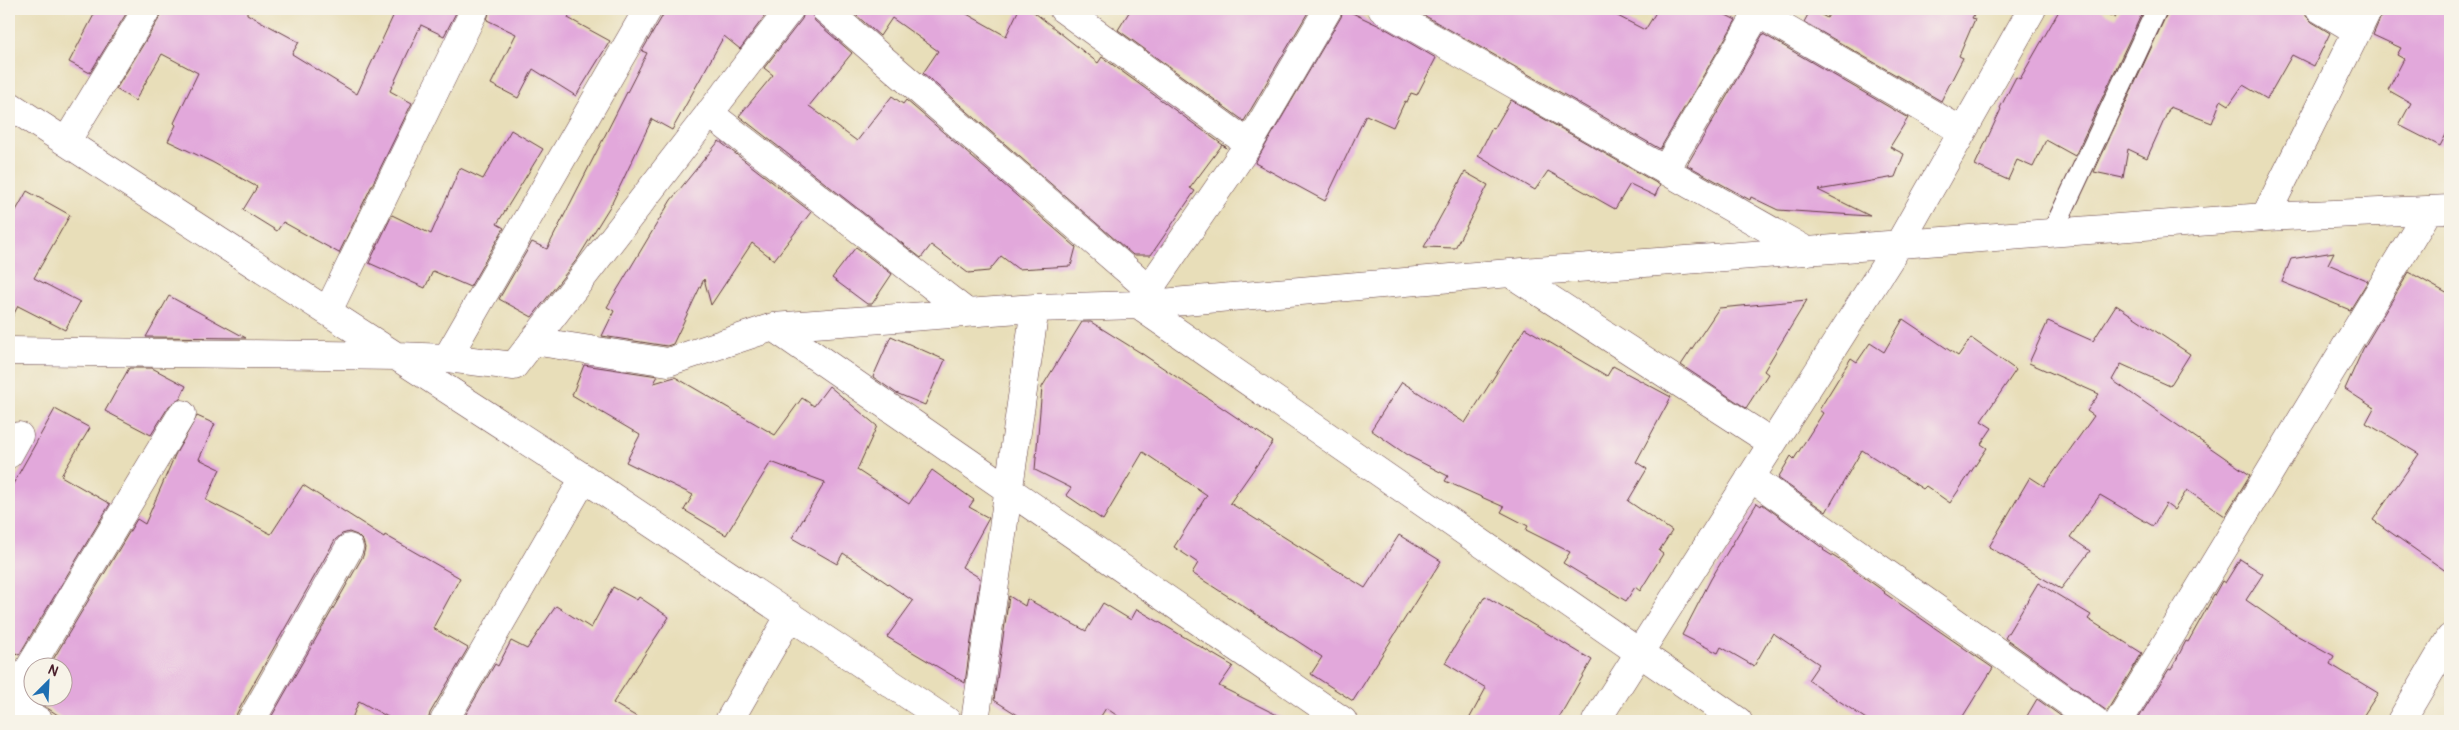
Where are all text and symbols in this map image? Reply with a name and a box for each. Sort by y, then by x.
north arrow [22,658,72,708]
text: N [45,661,61,680]

